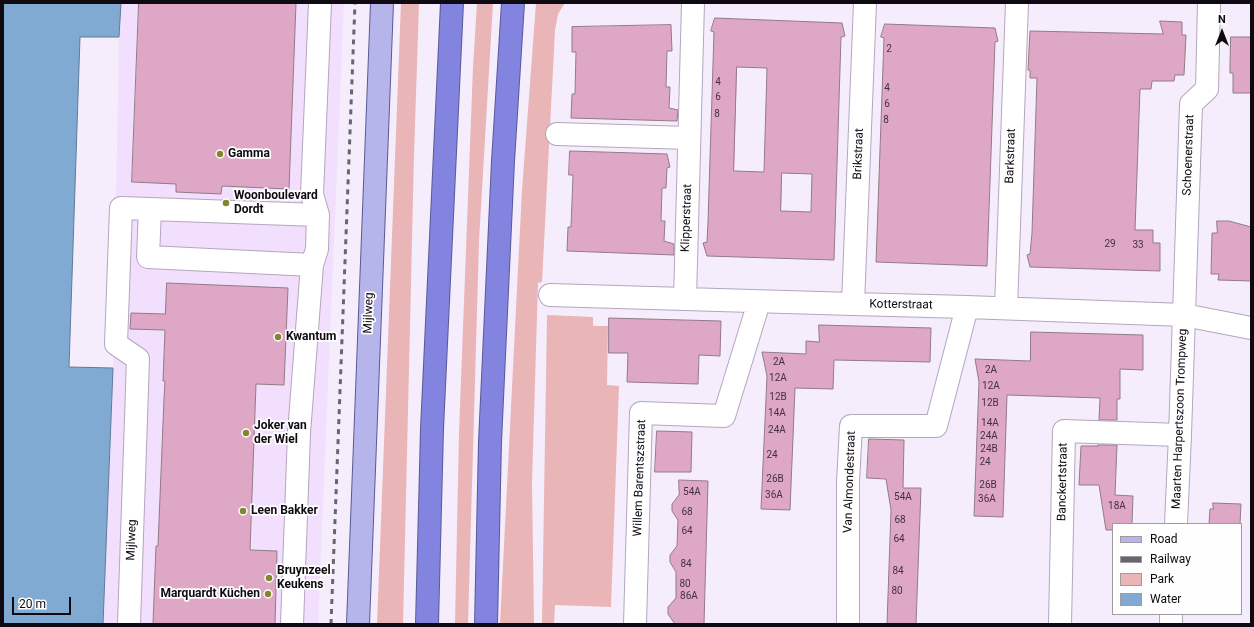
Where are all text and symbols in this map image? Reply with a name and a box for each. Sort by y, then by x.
north arrow [1202,12,1242,52]
text: N [1218,13,1226,26]
house number: 2 [886,43,892,55]
house number: 4 [715,76,721,88]
house number: 4 [884,82,890,94]
house number: 6 [715,91,721,103]
house number: 6 [884,98,890,110]
house number: 8 [714,108,720,120]
house number: 8 [883,114,889,126]
street label: Schoenerstraat [1180,114,1198,196]
street label: Brikstraat [851,128,867,180]
street label: Barkstraat [1003,128,1019,184]
place label: Gamma [228,147,270,161]
marker: Gamma [215,149,225,159]
street label: Klipperstraat [679,184,695,252]
place label: Woonboulevard Dordt [234,189,318,217]
marker: Woonboulevard Dordt [221,198,231,208]
house number: 29 [1104,238,1116,250]
house number: 33 [1132,239,1144,251]
street label: Mijlweg [361,292,377,334]
street label: Kotterstraat [869,297,933,313]
street label: Maarten Harpertszoon Trompweg [1170,329,1190,509]
place label: Kwantum [286,330,336,344]
marker: Kwantum [273,332,283,342]
house number: 2A [773,356,785,368]
house number: 2A [985,364,997,376]
house number: 12A [769,372,787,384]
house number: 12A [982,380,1000,392]
house number: 12B [769,391,787,403]
house number: 12B [981,397,999,409]
house number: 14A [768,407,786,419]
house number: 14A [981,417,999,429]
place label: Joker van der Wiel [254,419,307,447]
street label: Willem Barentszstraat [631,419,649,537]
house number: 24A [768,424,786,436]
marker: Joker van der Wiel [241,428,251,438]
house number: 24A [980,430,998,442]
street label: Van Almondestraat [841,431,859,533]
house number: 24B [980,443,998,455]
street label: Banckertstraat [1055,443,1071,521]
house number: 24 [766,449,778,461]
house number: 24 [979,456,991,468]
house number: 26B [766,473,784,485]
house number: 26B [979,479,997,491]
house number: 54A [683,486,701,498]
house number: 36A [765,489,783,501]
house number: 54A [894,491,912,503]
house number: 36A [978,493,996,505]
house number: 18A [1108,500,1126,512]
place label: Leen Bakker [251,504,318,518]
marker: Leen Bakker [238,506,248,516]
house number: 68 [681,506,693,518]
house number: 68 [894,514,906,526]
street label: Mijlweg [124,519,140,561]
legend [1112,523,1242,615]
house number: 64 [681,525,693,537]
text: Road [1150,532,1178,546]
house number: 64 [893,533,905,545]
text: Railway [1150,552,1191,566]
house number: 84 [680,558,692,570]
place label: Bruynzeel Keukens [277,564,331,592]
house number: 84 [892,565,904,577]
text: Park [1150,572,1174,586]
marker: Bruynzeel Keukens [264,573,274,583]
house number: 80 [679,578,691,590]
house number: 80 [891,585,903,597]
place label: Marquardt Küchen [160,587,260,601]
scale bar [14,589,73,615]
marker: Marquardt Küchen [263,589,273,599]
house number: 86A [680,590,698,602]
text: Water [1150,592,1181,606]
text: 20 m [19,597,46,611]

